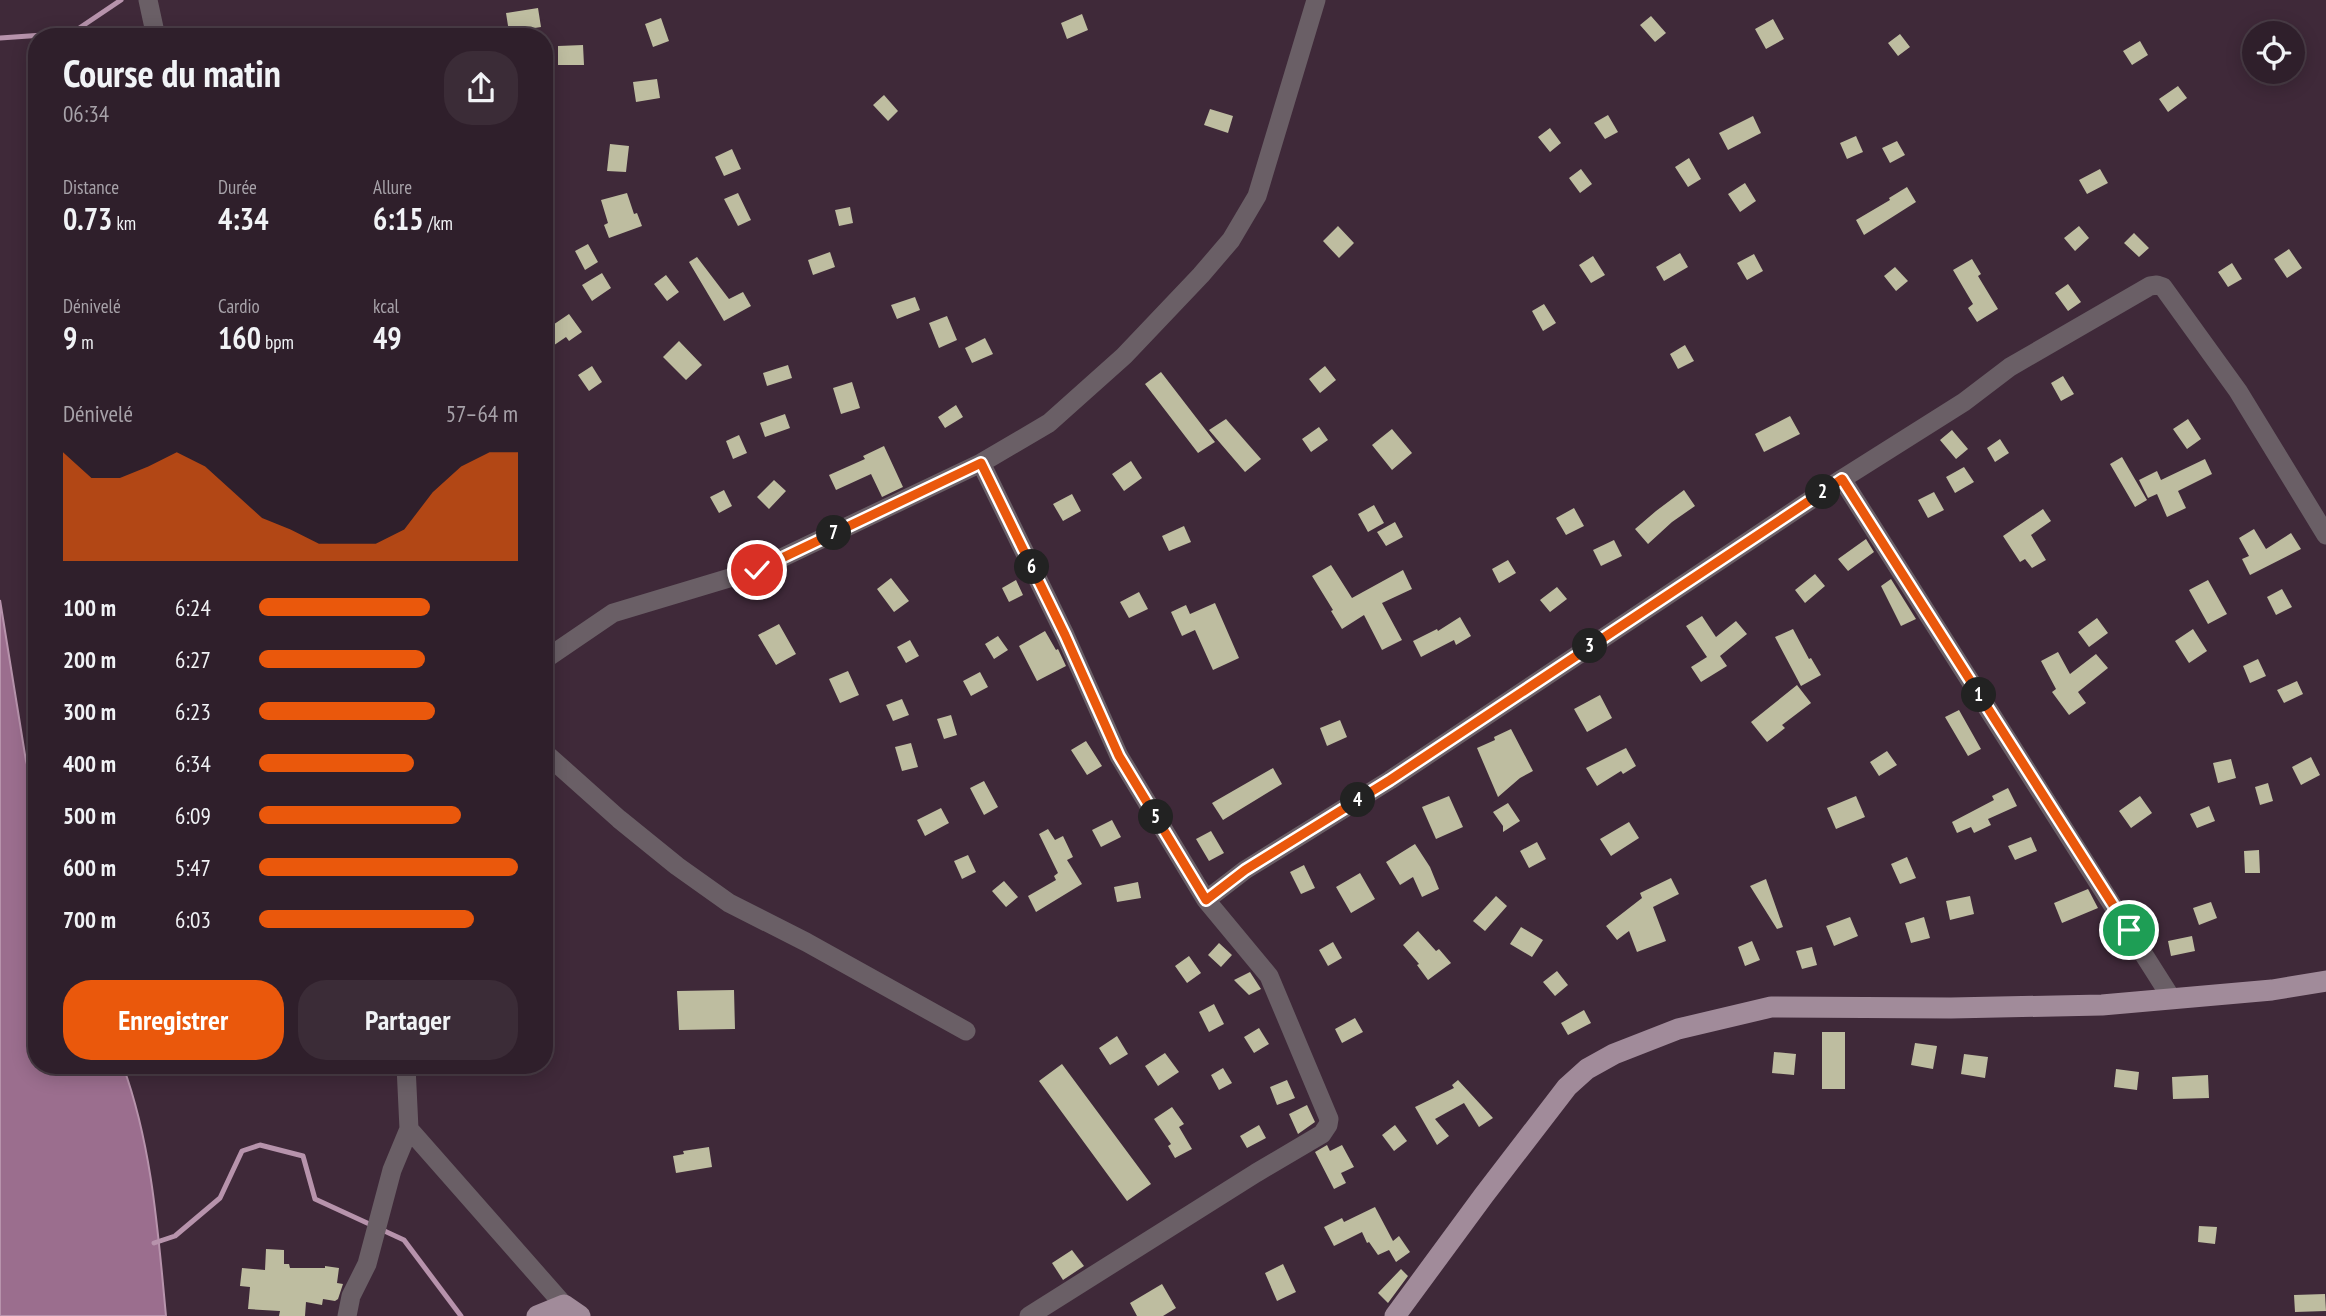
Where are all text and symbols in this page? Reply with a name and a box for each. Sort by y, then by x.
map controls [2242,21,2305,84]
button: locate [2242,21,2305,84]
text: Course du matin [63,48,281,97]
button: share [444,51,518,125]
text: 06:34 [63,99,109,128]
text: Distance [63,175,119,199]
text: Durée [218,175,257,199]
text: Allure [373,175,412,199]
text: 0.73 [63,199,112,238]
text: 4:34 [218,199,269,238]
text: 6:15 [373,199,424,238]
text: km [112,211,136,235]
text: /km [424,211,453,235]
text: Dénivelé [63,294,121,318]
text: Cardio [218,294,260,318]
text: kcal [373,294,399,318]
text: 9 [63,318,77,357]
text: 160 [218,318,261,357]
text: 49 [373,318,402,357]
text: m [77,330,94,354]
text: bpm [261,330,294,354]
text: Dénivelé [63,399,133,428]
text: 57–64 m [446,399,518,428]
pin: 2 [1806,475,1840,510]
text: 2 [1818,479,1827,503]
pin: 7 [816,516,852,550]
text: 7 [829,520,838,544]
pin [727,540,787,600]
pin: 6 [1014,550,1050,584]
icon: check [738,551,776,589]
text: 6 [1027,554,1036,578]
text: 100 m [63,593,116,622]
text: 6:24 [175,593,211,622]
pin: 3 [1572,628,1608,664]
text: 3 [1585,633,1594,657]
text: 200 m [63,645,116,674]
text: 6:27 [175,645,211,674]
pin: 1 [1962,678,1996,712]
text: 1 [1974,682,1983,706]
text: 300 m [63,697,116,726]
text: 6:23 [175,697,211,726]
text: 400 m [63,749,116,778]
text: 6:34 [175,749,211,778]
pin: 4 [1340,782,1376,818]
text: 4 [1353,787,1362,811]
pin: 5 [1138,800,1174,834]
text: 500 m [63,801,116,830]
text: 6:09 [175,801,211,830]
text: 5 [1151,804,1160,828]
text: 600 m [63,853,116,882]
text: 5:47 [175,853,211,882]
pin [2099,900,2159,960]
text: 700 m [63,905,116,934]
text: 6:03 [175,905,211,934]
icon: arrive [2110,911,2148,949]
button: Enregistrer [63,980,284,1060]
button: Partager [298,980,518,1060]

